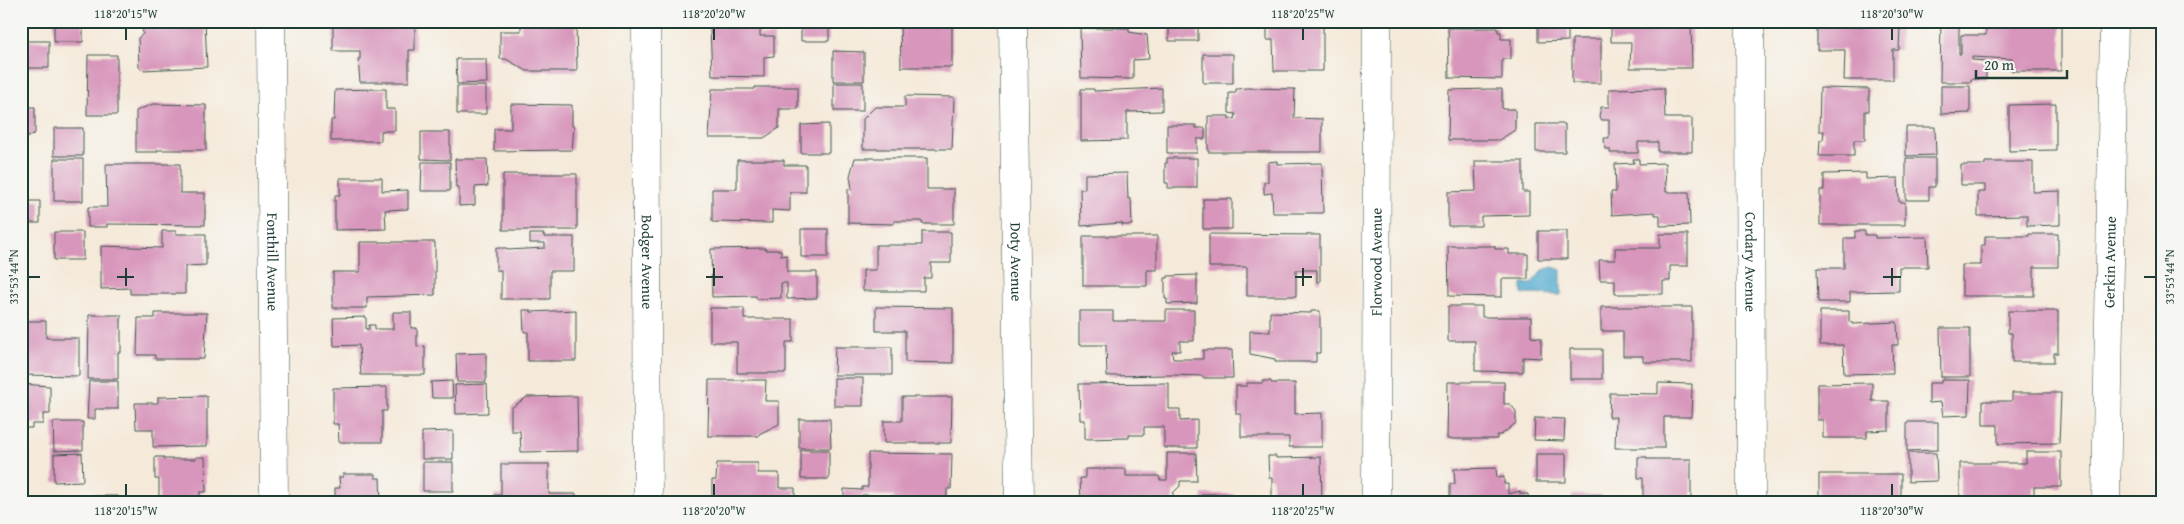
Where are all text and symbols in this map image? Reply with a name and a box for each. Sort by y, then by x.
text: 118°20'15"W [94,5,158,22]
text: 118°20'20"W [682,5,746,22]
text: 118°20'25"W [1271,5,1335,22]
text: 118°20'30"W [1860,5,1924,22]
scale bar [1976,48,2068,80]
text: 20 m [1984,54,2015,75]
street label: Florwood Avenue [1365,208,1387,316]
street label: Cordary Avenue [1740,212,1762,312]
street label: Fonthill Avenue [262,213,284,311]
street label: Bodger Avenue [637,215,658,309]
street label: Gerkin Avenue [2098,216,2121,308]
street label: Doty Avenue [1006,222,1027,302]
text: 33°53'44"N [5,249,22,305]
text: 33°53'44"N [2161,249,2178,305]
text: 118°20'15"W [94,502,158,519]
text: 118°20'20"W [682,502,746,519]
text: 118°20'25"W [1271,502,1335,519]
text: 118°20'30"W [1860,502,1924,519]

